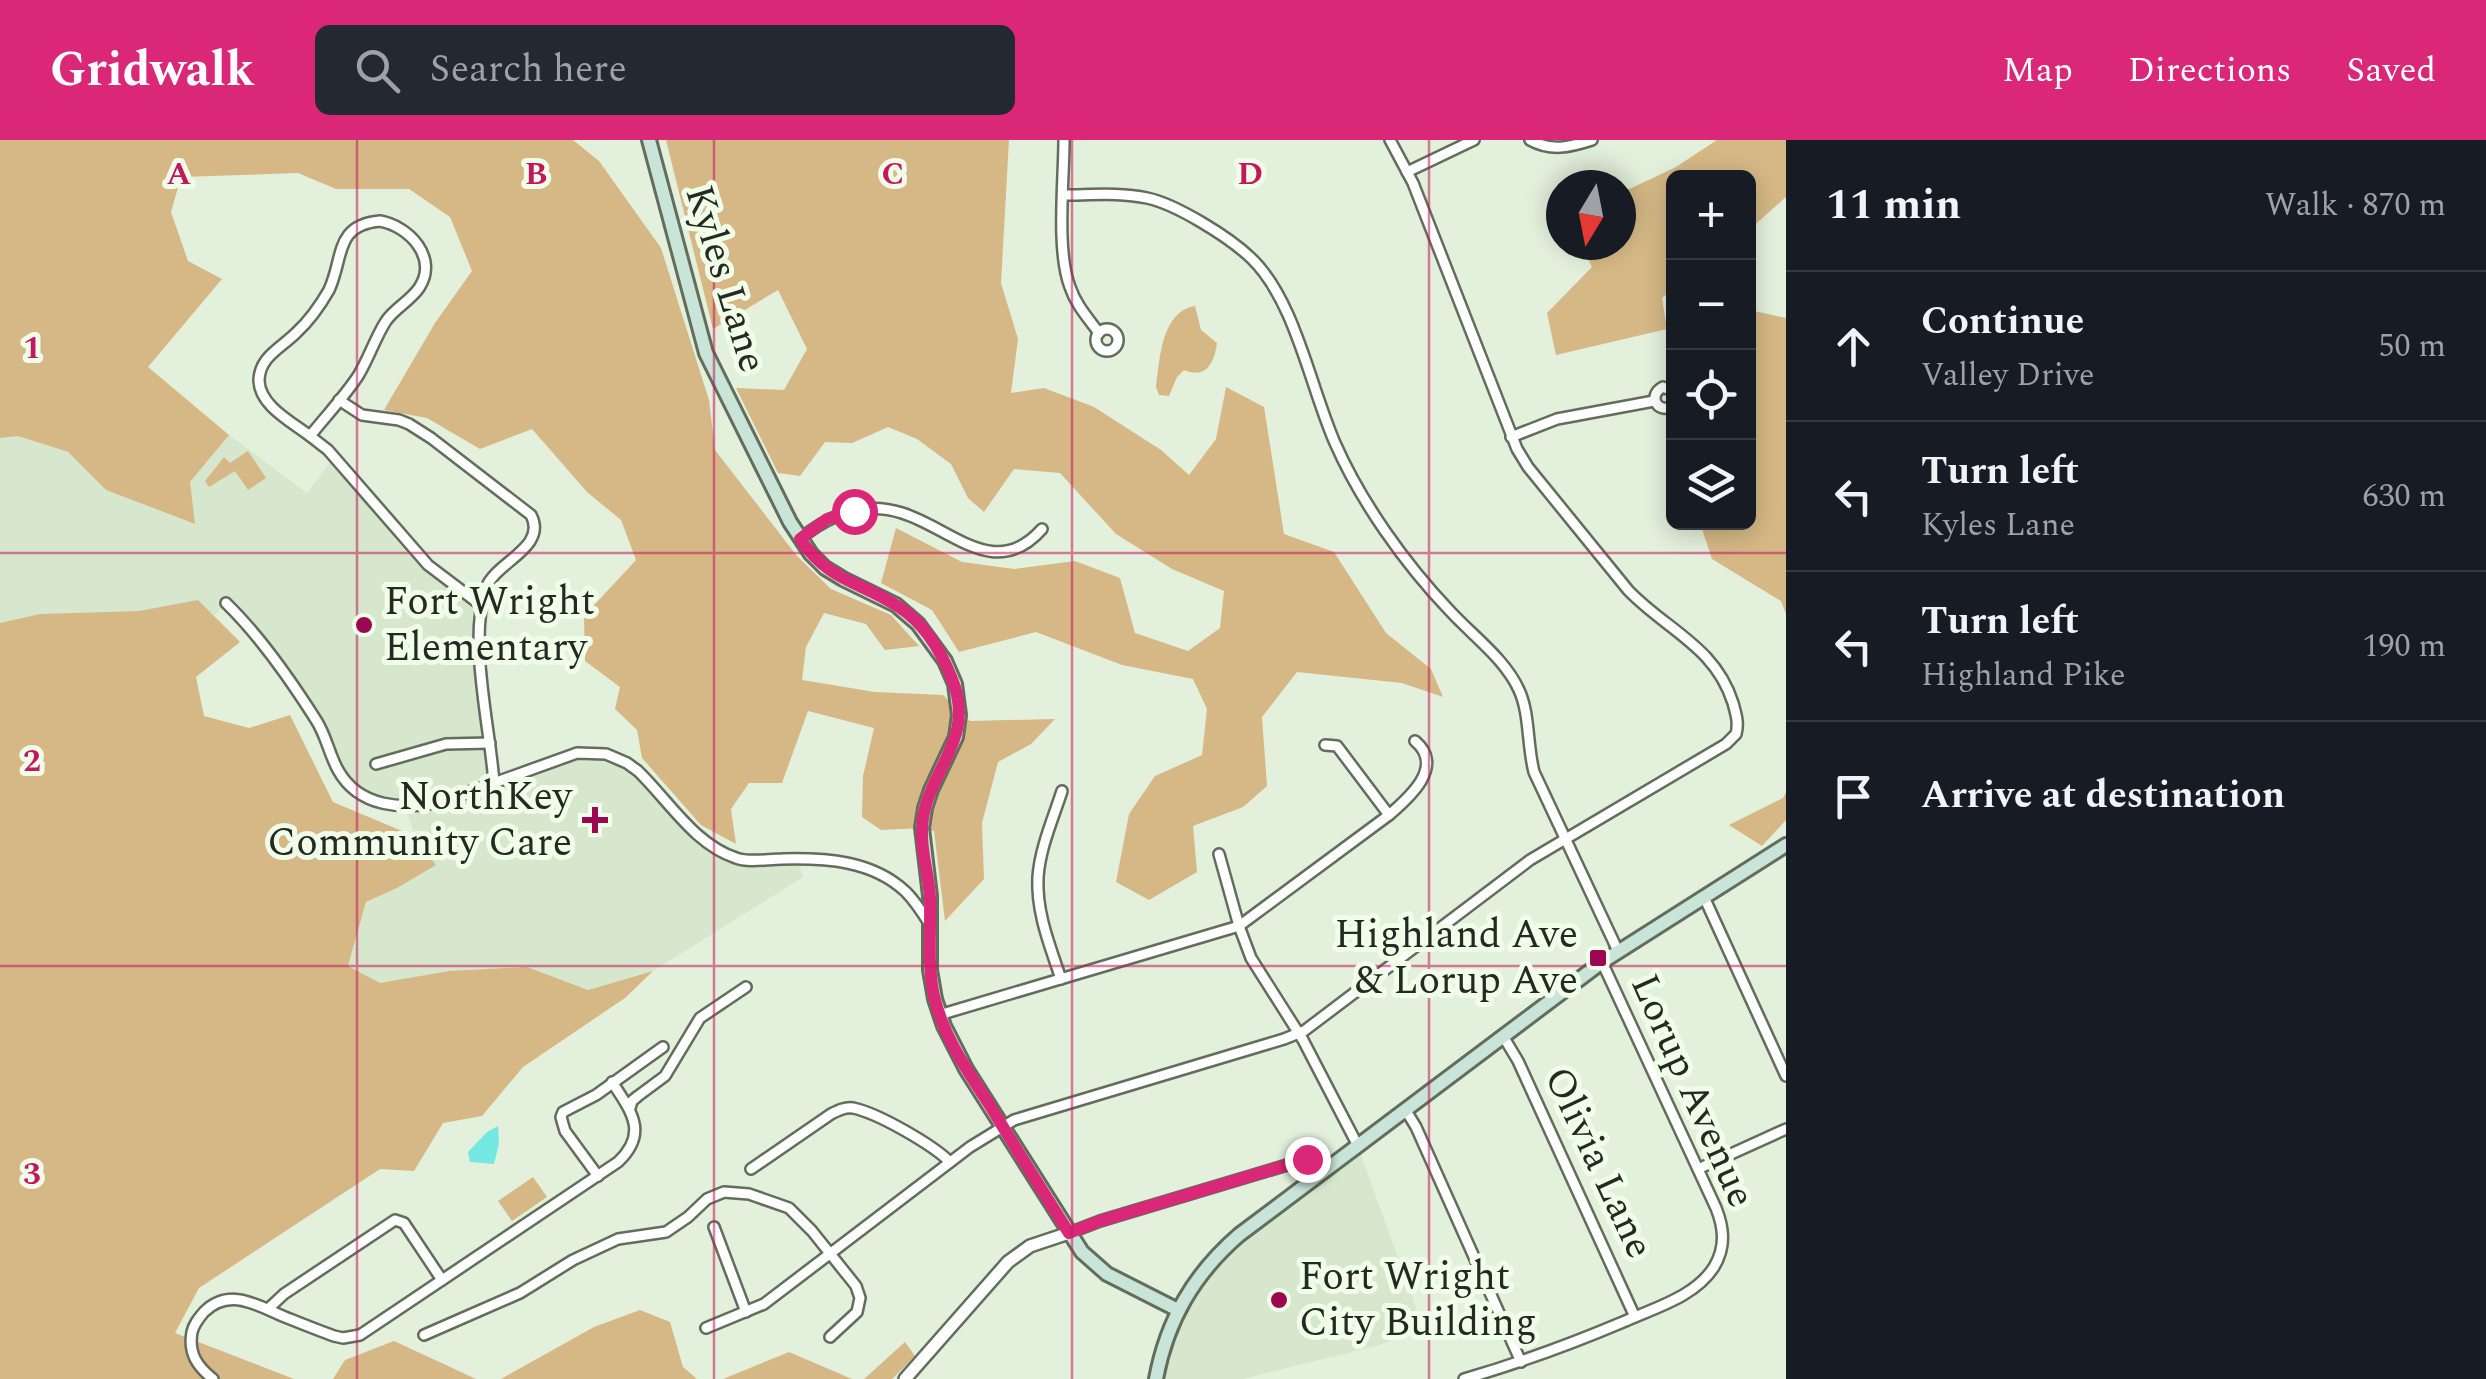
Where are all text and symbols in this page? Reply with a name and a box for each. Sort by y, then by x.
search box [315,25,1015,115]
text: Gridwalk [50,34,255,107]
text: Search here [430,41,627,99]
icon: search [350,43,405,98]
text: Map [2002,44,2073,97]
text: Directions [2128,44,2291,97]
text: Saved [2346,44,2436,97]
text: A [167,150,192,199]
text: B [525,150,547,199]
text: C [882,150,904,199]
text: D [1237,150,1263,199]
north arrow [1546,170,1636,260]
map controls [1666,170,1756,530]
button: + [1666,170,1756,260]
text: 11 min [1826,174,1961,237]
street label: Kyles Lane [668,178,782,380]
text: Walk · 870 m [2265,181,2446,230]
button: − [1666,260,1756,350]
text: Continue [1921,293,2084,351]
icon: ahead [1826,319,1881,374]
text: 50 m [2378,322,2446,371]
text: 1 [23,324,41,373]
button: locate [1666,350,1756,440]
text: Valley Drive [1921,351,2095,400]
button: layers [1666,440,1756,530]
text: Turn left [1921,443,2079,501]
icon: left [1826,469,1881,524]
text: 630 m [2362,472,2446,521]
route start [832,489,878,535]
text: Kyles Lane [1921,501,2075,550]
place label: Fort Wright Elementary [384,572,595,679]
text: Turn left [1921,593,2079,651]
marker: Fort Wright Elementary [353,614,375,636]
icon: left [1826,619,1881,674]
text: 190 m [2362,622,2446,671]
text: Highland Pike [1921,651,2125,700]
text: 2 [23,737,41,786]
place label: NorthKey Community Care [267,767,574,874]
text: Arrive at destination [1921,767,2285,825]
icon: arrive [1826,769,1881,824]
marker: NorthKey Community Care [582,807,608,833]
place label: Highland Ave & Lorup Ave [1334,905,1578,1012]
marker: Highland Ave & Lorup Ave [1587,947,1609,969]
street label: Lorup Avenue [1613,964,1771,1218]
street label: Olivia Lane [1527,1057,1669,1269]
route end [1285,1137,1331,1183]
text: 3 [23,1150,41,1199]
place label: Fort Wright City Building [1299,1247,1537,1354]
marker: Fort Wright City Building [1268,1289,1290,1311]

